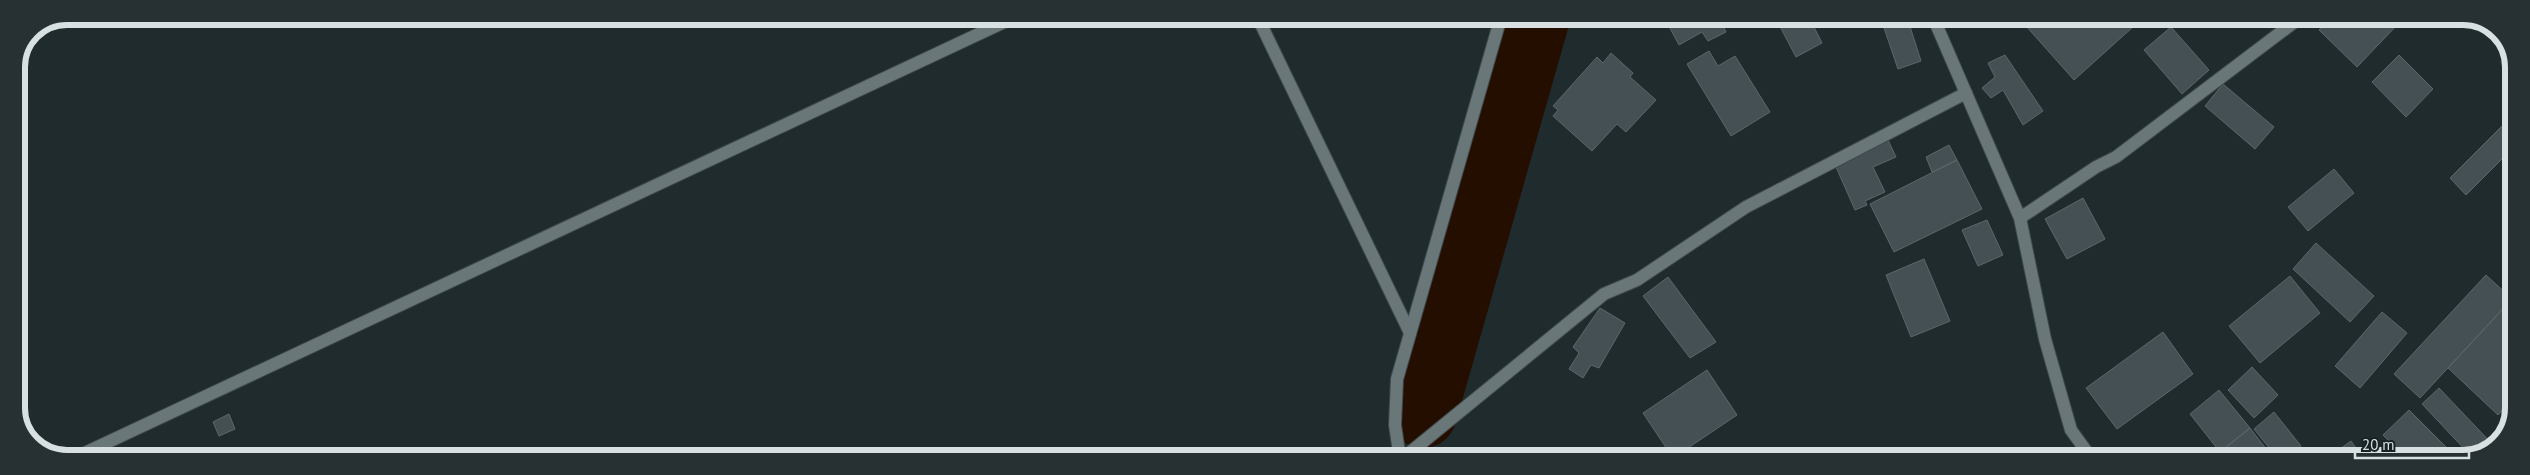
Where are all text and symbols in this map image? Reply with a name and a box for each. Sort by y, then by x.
scale bar [2355,428,2469,460]
text: 20 m [2362,435,2395,454]

